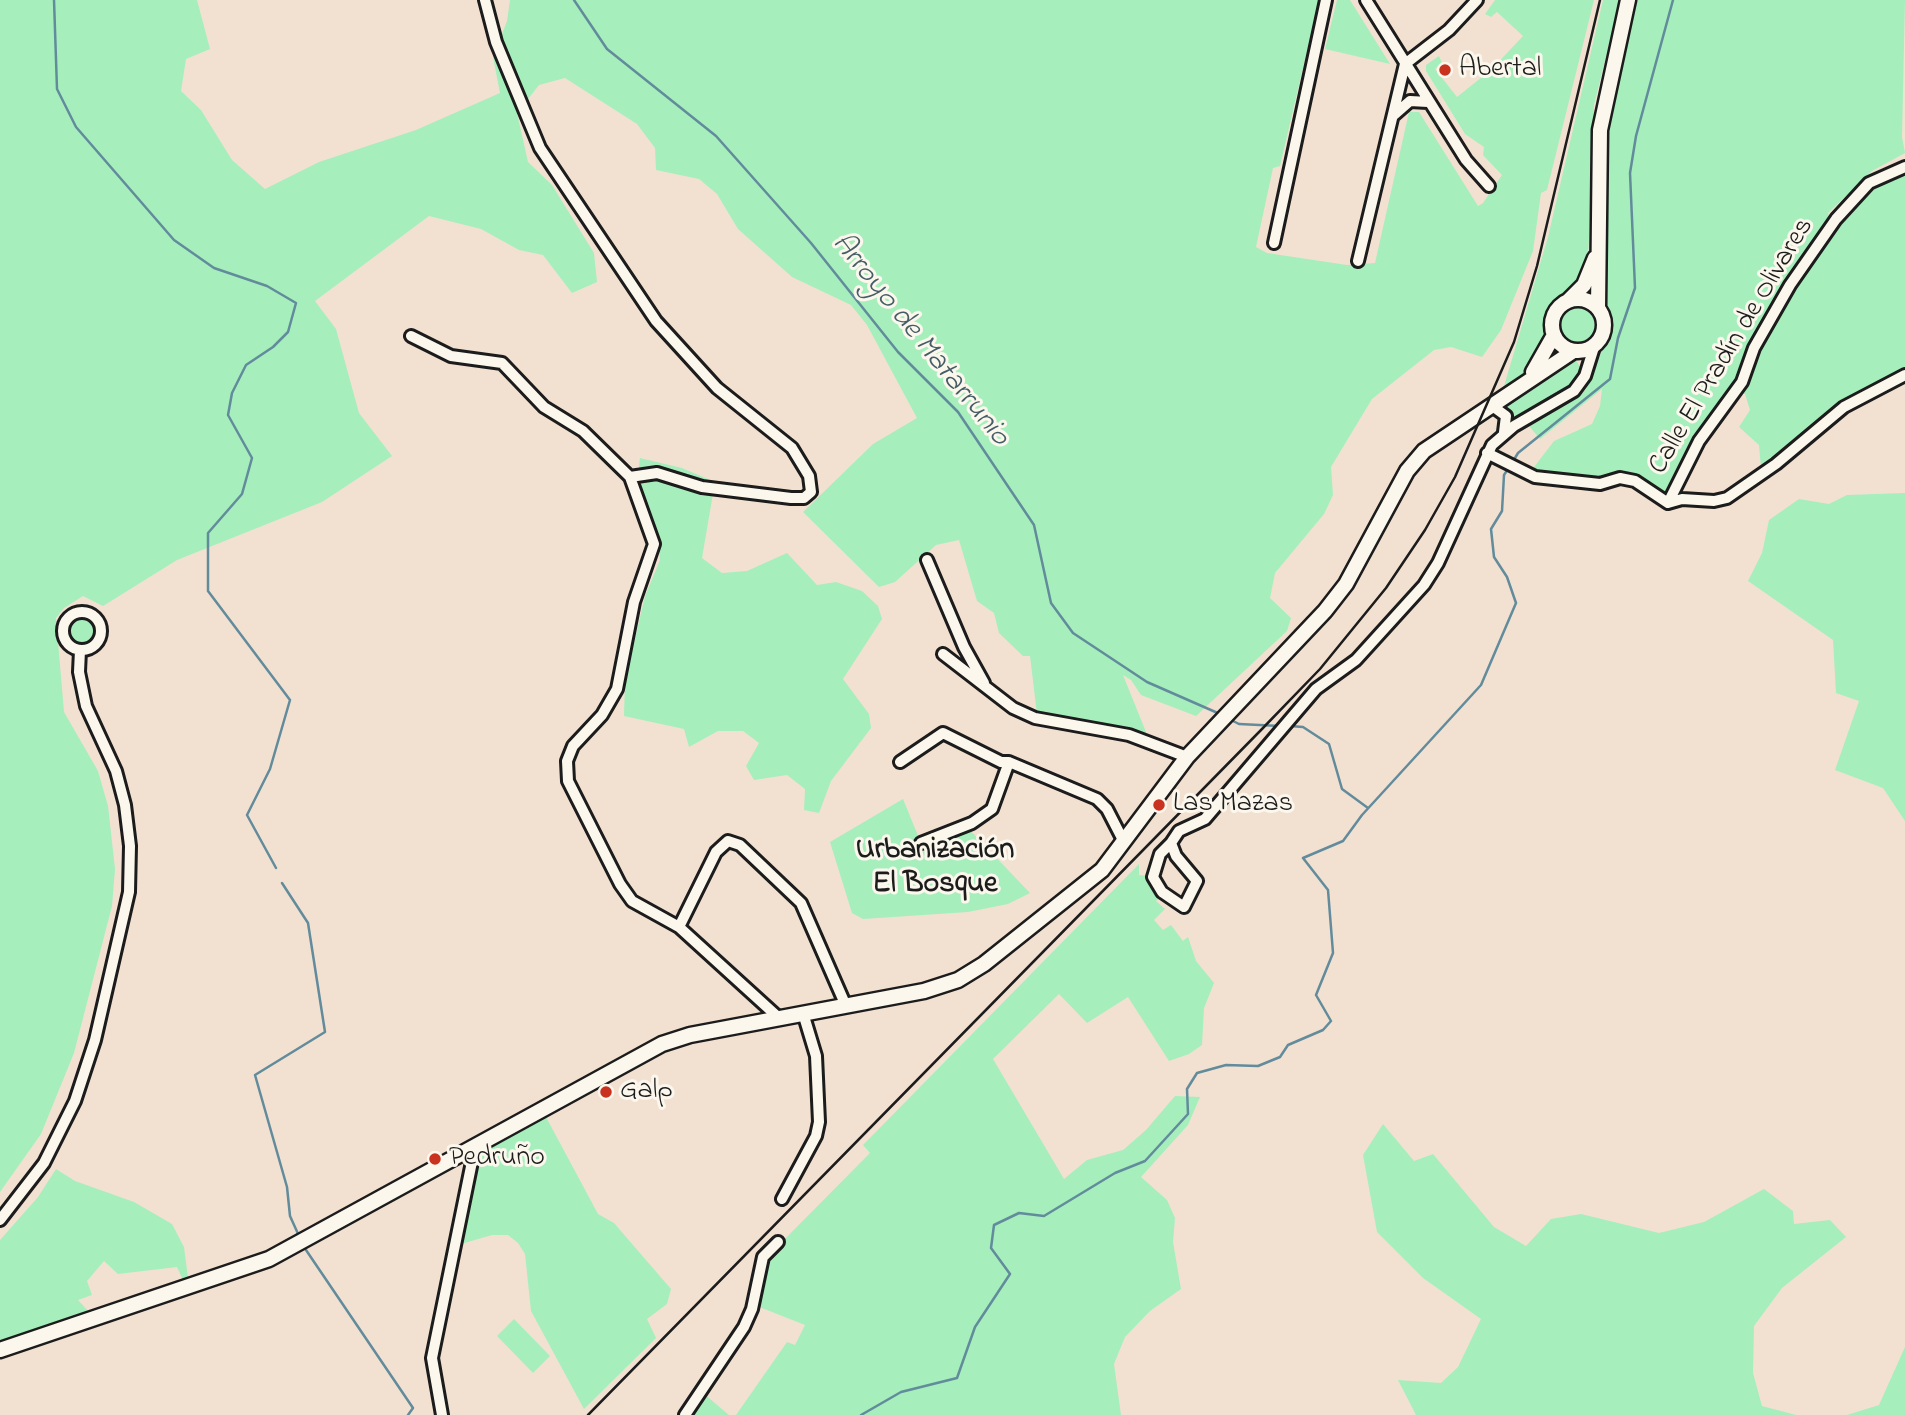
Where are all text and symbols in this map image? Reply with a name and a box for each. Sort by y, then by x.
place label: Abertal [1459,53,1541,87]
marker: Abertal [1437,62,1453,78]
street label: Calle El Pradín de Olivares [1643,213,1823,481]
water label: Arroyo de Matarrunio [822,227,1016,455]
place label: Las Mazas [1173,788,1293,822]
marker: Las Mazas [1151,797,1167,813]
district label: Urbanización El Bosque [856,834,1014,904]
place label: Galp [620,1075,673,1109]
marker: Galp [598,1084,614,1100]
place label: Pedruño [449,1142,545,1176]
marker: Pedruño [427,1151,443,1167]

